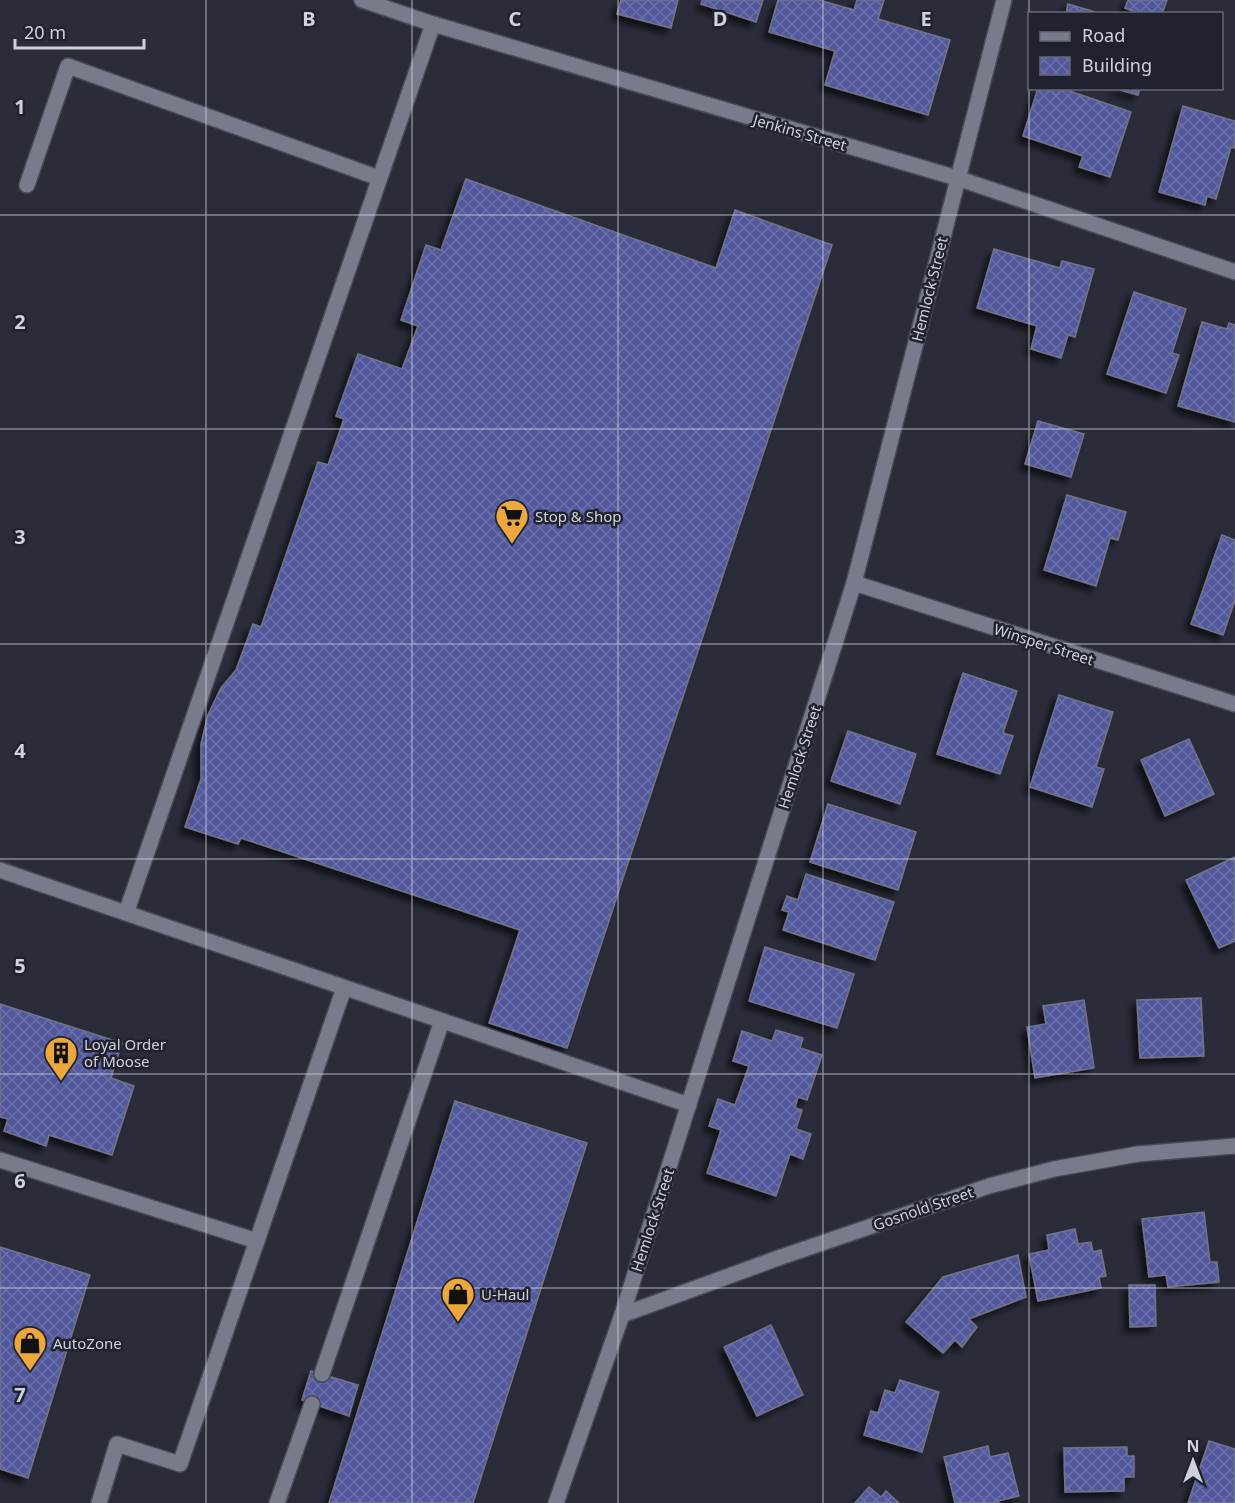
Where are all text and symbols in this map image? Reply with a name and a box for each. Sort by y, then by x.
text: B [302,5,316,32]
text: C [509,5,522,32]
text: D [713,5,727,32]
text: E [920,5,932,32]
scale bar [15,12,144,50]
legend [1028,12,1223,90]
text: 20 m [24,20,66,44]
text: Road [1082,23,1125,47]
text: Building [1082,53,1152,77]
text: 1 [14,93,26,120]
street label: Jenkins Street [749,109,849,155]
street label: Hemlock Street [906,234,952,344]
text: 2 [14,308,26,335]
supermarket icon: Stop & Shop [494,498,530,545]
place label: Stop & Shop [535,506,622,526]
text: 3 [14,523,26,550]
street label: Winsper Street [991,618,1097,670]
street label: Hemlock Street [773,702,825,811]
text: 4 [14,737,26,764]
text: 5 [14,952,26,979]
place label: Loyal Order of Moose [84,1034,166,1071]
building icon: Loyal Order of Moose [43,1035,79,1082]
street label: Hemlock Street [626,1165,678,1274]
text: 6 [14,1167,26,1194]
street label: Gosnold Street [870,1181,976,1234]
shop icon: U-Haul [440,1276,476,1323]
place label: U-Haul [481,1284,529,1304]
shop icon: AutoZone [12,1325,48,1372]
place label: AutoZone [53,1333,122,1353]
text: 7 [14,1381,26,1408]
north arrow [1163,1431,1223,1491]
text: N [1186,1435,1200,1457]

